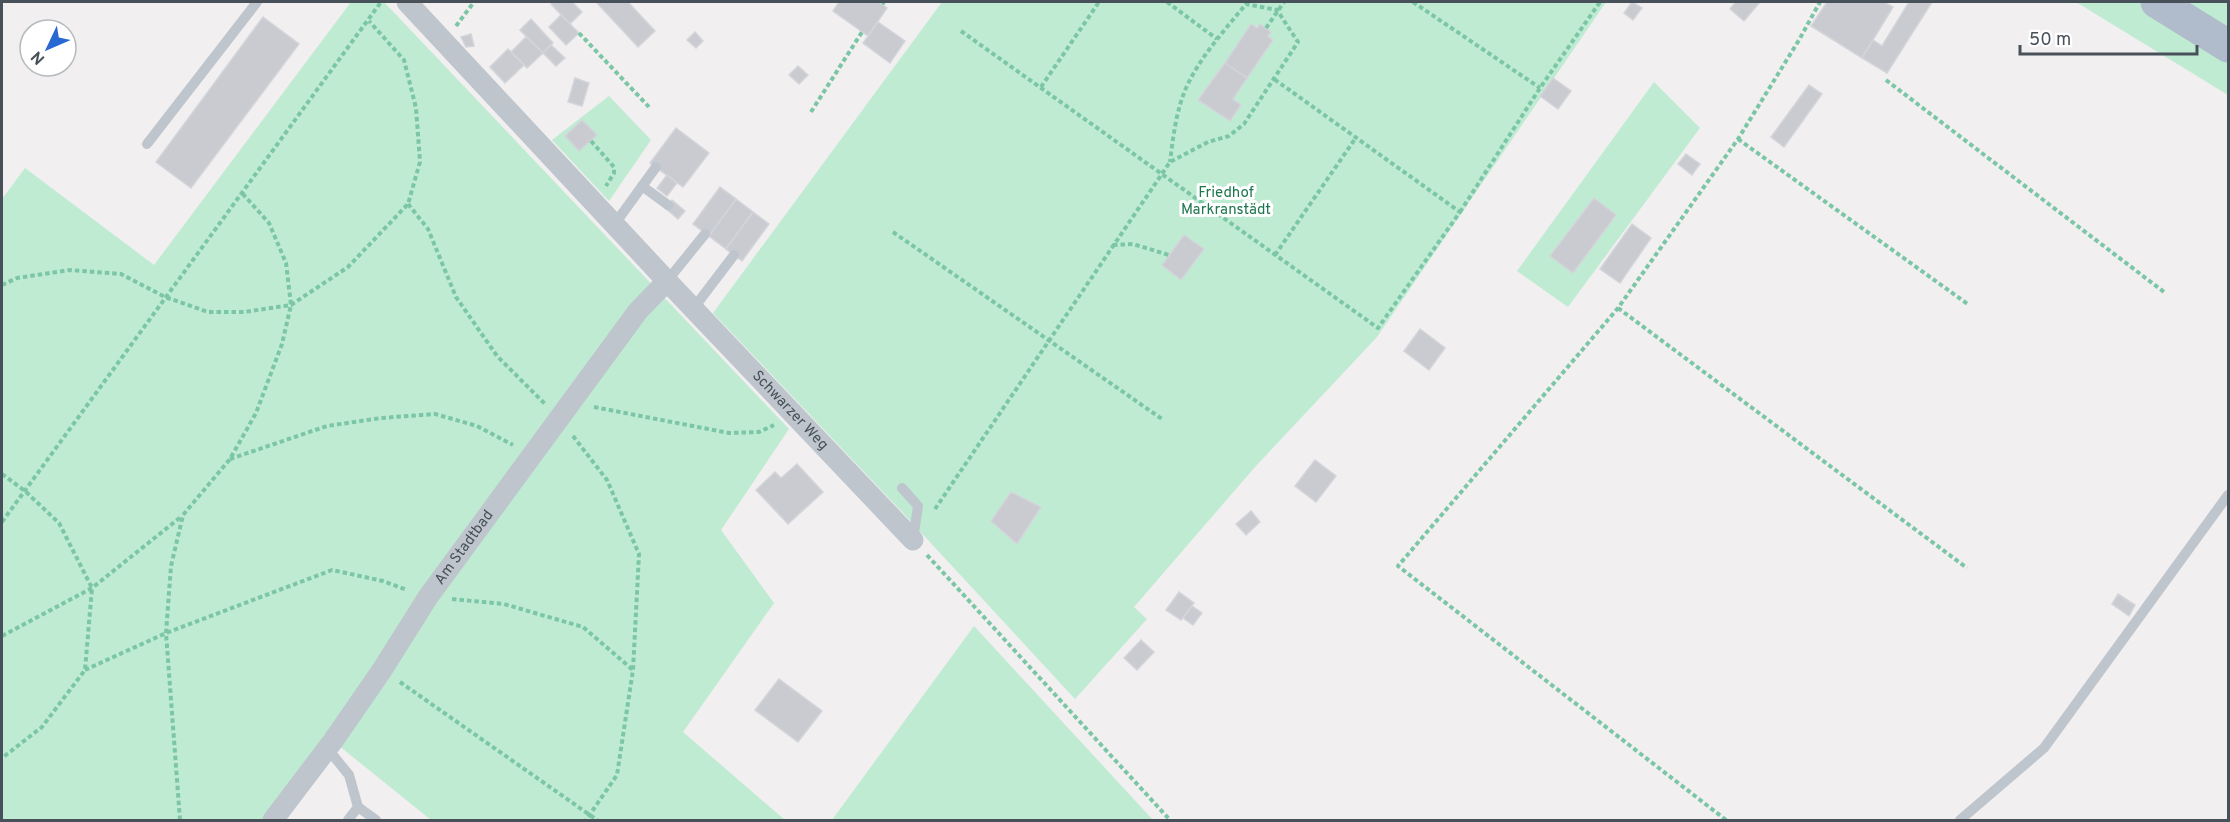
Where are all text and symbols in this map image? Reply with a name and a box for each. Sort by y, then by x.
north arrow [18,18,78,78]
scale bar [2020,18,2197,56]
text: 50 m [2029,29,2071,52]
text: N [27,46,50,68]
park label: Friedhof Markranstädt [1181,184,1271,220]
street label: Schwarzer Weg [748,367,832,454]
street label: Am Stadtbad [431,507,498,589]

